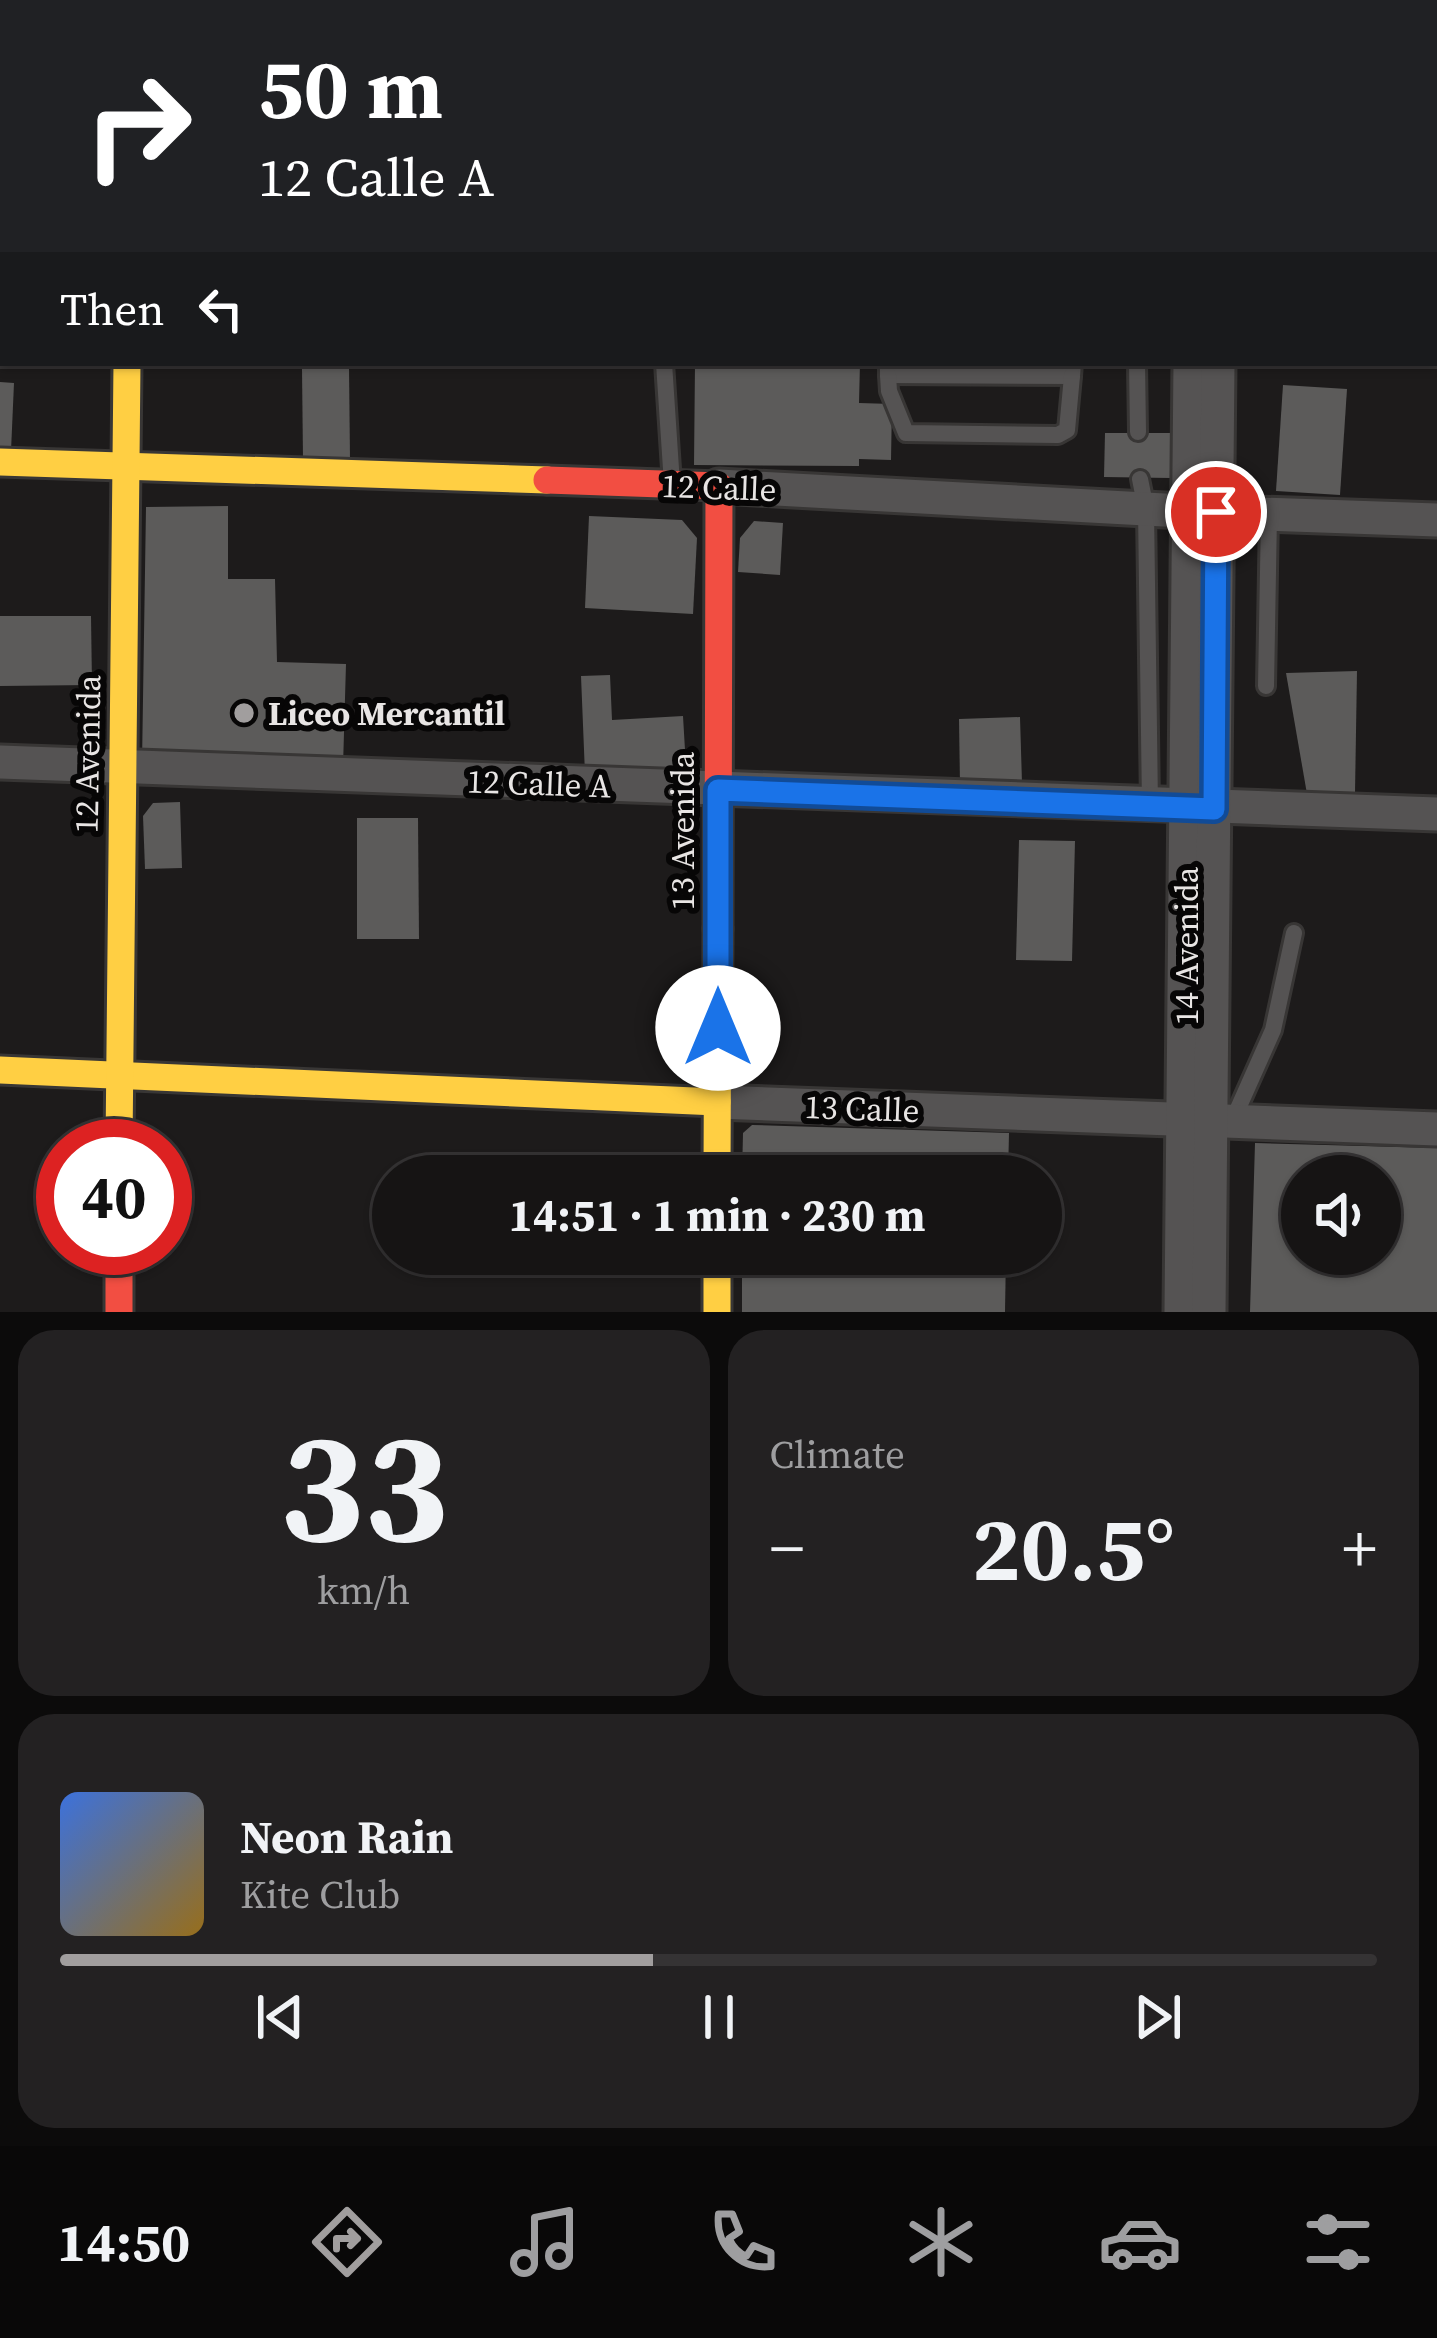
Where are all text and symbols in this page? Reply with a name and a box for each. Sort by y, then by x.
text: 50 m [258,31,443,146]
icon: right [60,48,216,204]
text: 12 Calle A [258,140,494,214]
icon: left [188,276,254,342]
text: Then [60,278,164,340]
pin [1165,461,1267,563]
street label: 12 Calle [661,463,777,512]
icon: arrive [1183,479,1249,545]
street label: 12 Avenida [64,674,111,834]
place label: Liceo Mercantil [268,691,505,736]
marker: Liceo Mercantil [231,700,257,726]
street label: 13 Avenida [660,752,705,910]
street label: 12 Calle A [466,758,612,809]
street label: 14 Avenida [1164,867,1209,1025]
position arrow [655,965,781,1091]
street label: 13 Calle [804,1084,920,1133]
speed limit sign: 40 [36,1119,192,1275]
map controls [1281,1155,1401,1275]
button: sound [1281,1155,1401,1275]
text: 14:51 · 1 min · 230 m [509,1184,925,1246]
text: 33 [279,1379,448,1593]
text: Climate [770,1428,905,1481]
text: 20.5° [972,1487,1175,1610]
text: − [770,1503,804,1593]
text: + [1342,1503,1377,1593]
text: km/h [317,1564,410,1617]
text: Neon Rain [240,1806,453,1868]
text: Kite Club [240,1868,400,1921]
icon: previous [247,1984,313,2050]
icon: pause [686,1984,752,2050]
icon: next [1125,1984,1191,2050]
icon: directions [305,2200,389,2284]
icon: music [503,2200,587,2284]
icon: phone [701,2200,785,2284]
icon: climate [899,2200,983,2284]
icon: car [1098,2200,1182,2284]
icon: filters [1296,2200,1380,2284]
text: 14:50 [57,2205,190,2279]

